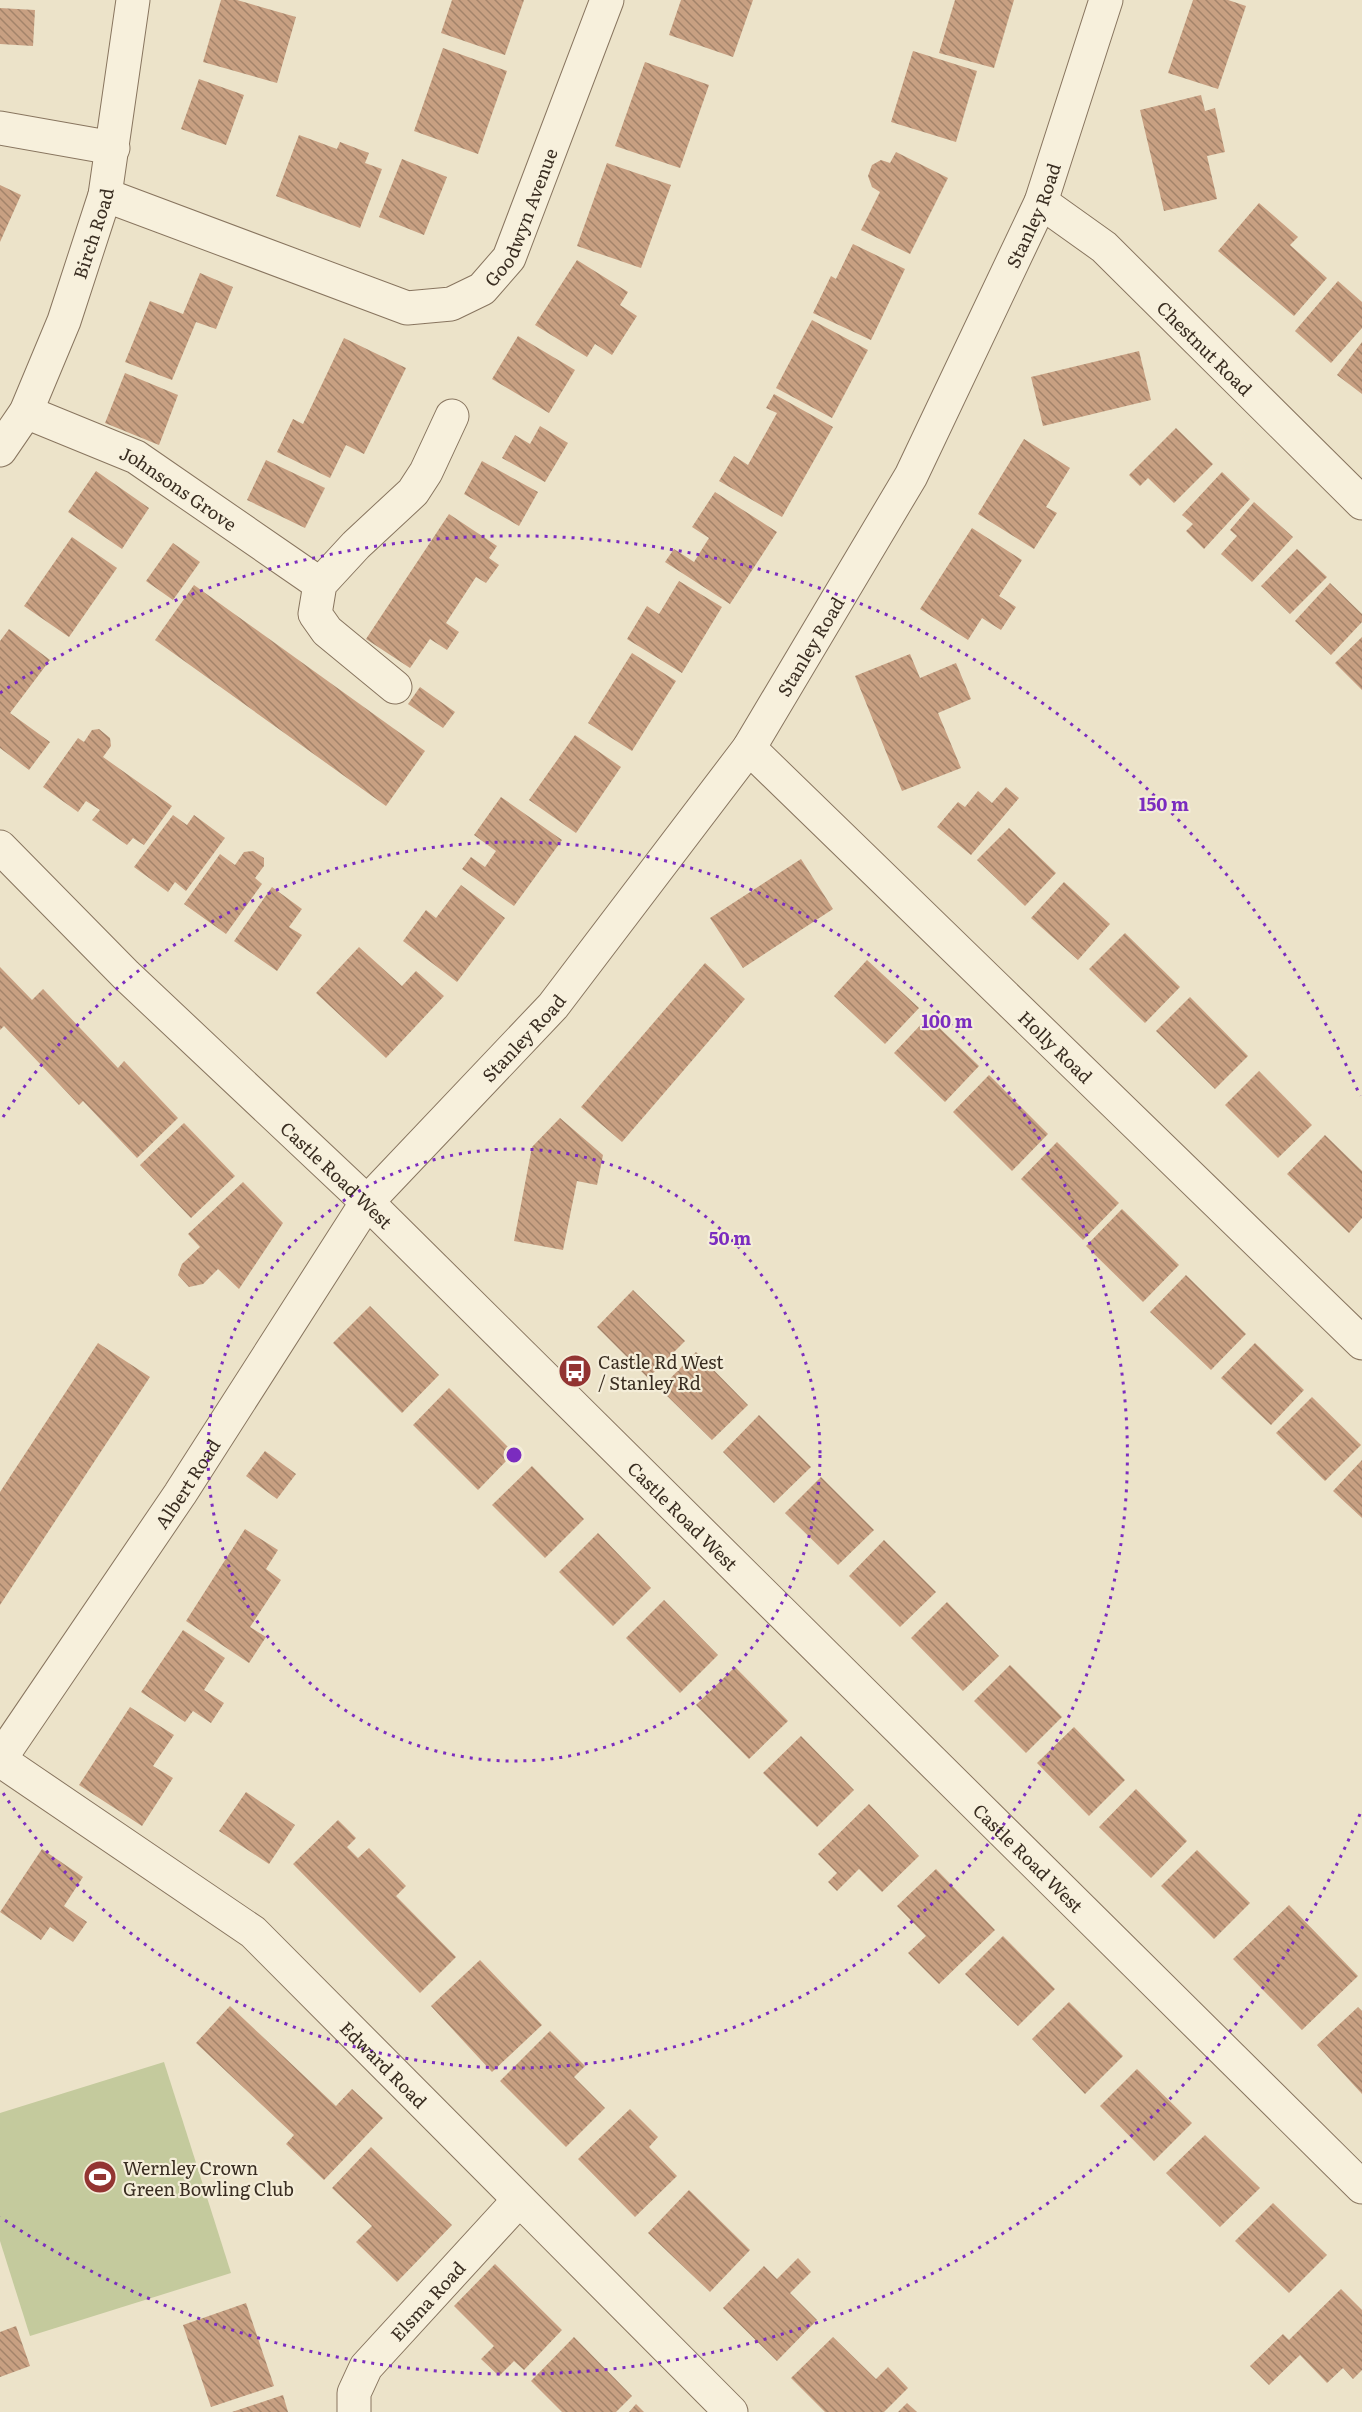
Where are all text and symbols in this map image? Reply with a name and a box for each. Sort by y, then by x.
street label: Goodwyn Avenue [477,144,563,292]
street label: Stanley Road [998,159,1066,272]
street label: Birch Road [65,186,119,282]
street label: Chestnut Road [1151,294,1259,401]
street label: Johnsons Grove [116,438,243,537]
street label: Stanley Road [770,591,850,701]
text: 150 m [1139,790,1189,817]
street label: Stanley Road [475,988,571,1087]
street label: Holly Road [1013,1004,1099,1089]
text: 100 m [921,1007,973,1034]
street label: Castle Road West [275,1114,400,1235]
text: 50 m [709,1224,751,1251]
place label: Castle Rd West / Stanley Rd [598,1348,724,1396]
bus stop icon: Castle Rd West / Stanley Rd [557,1353,593,1389]
street label: Albert Road [147,1433,226,1534]
centre of rings [504,1445,524,1465]
street label: Castle Road West [622,1454,745,1577]
street label: Castle Road West [968,1796,1091,1919]
street label: Edward Road [335,2014,434,2114]
place label: Wernley Crown Green Bowling Club [123,2154,294,2202]
sports icon: Wernley Crown Green Bowling Club [82,2159,118,2195]
street label: Elsma Road [383,2254,471,2346]

